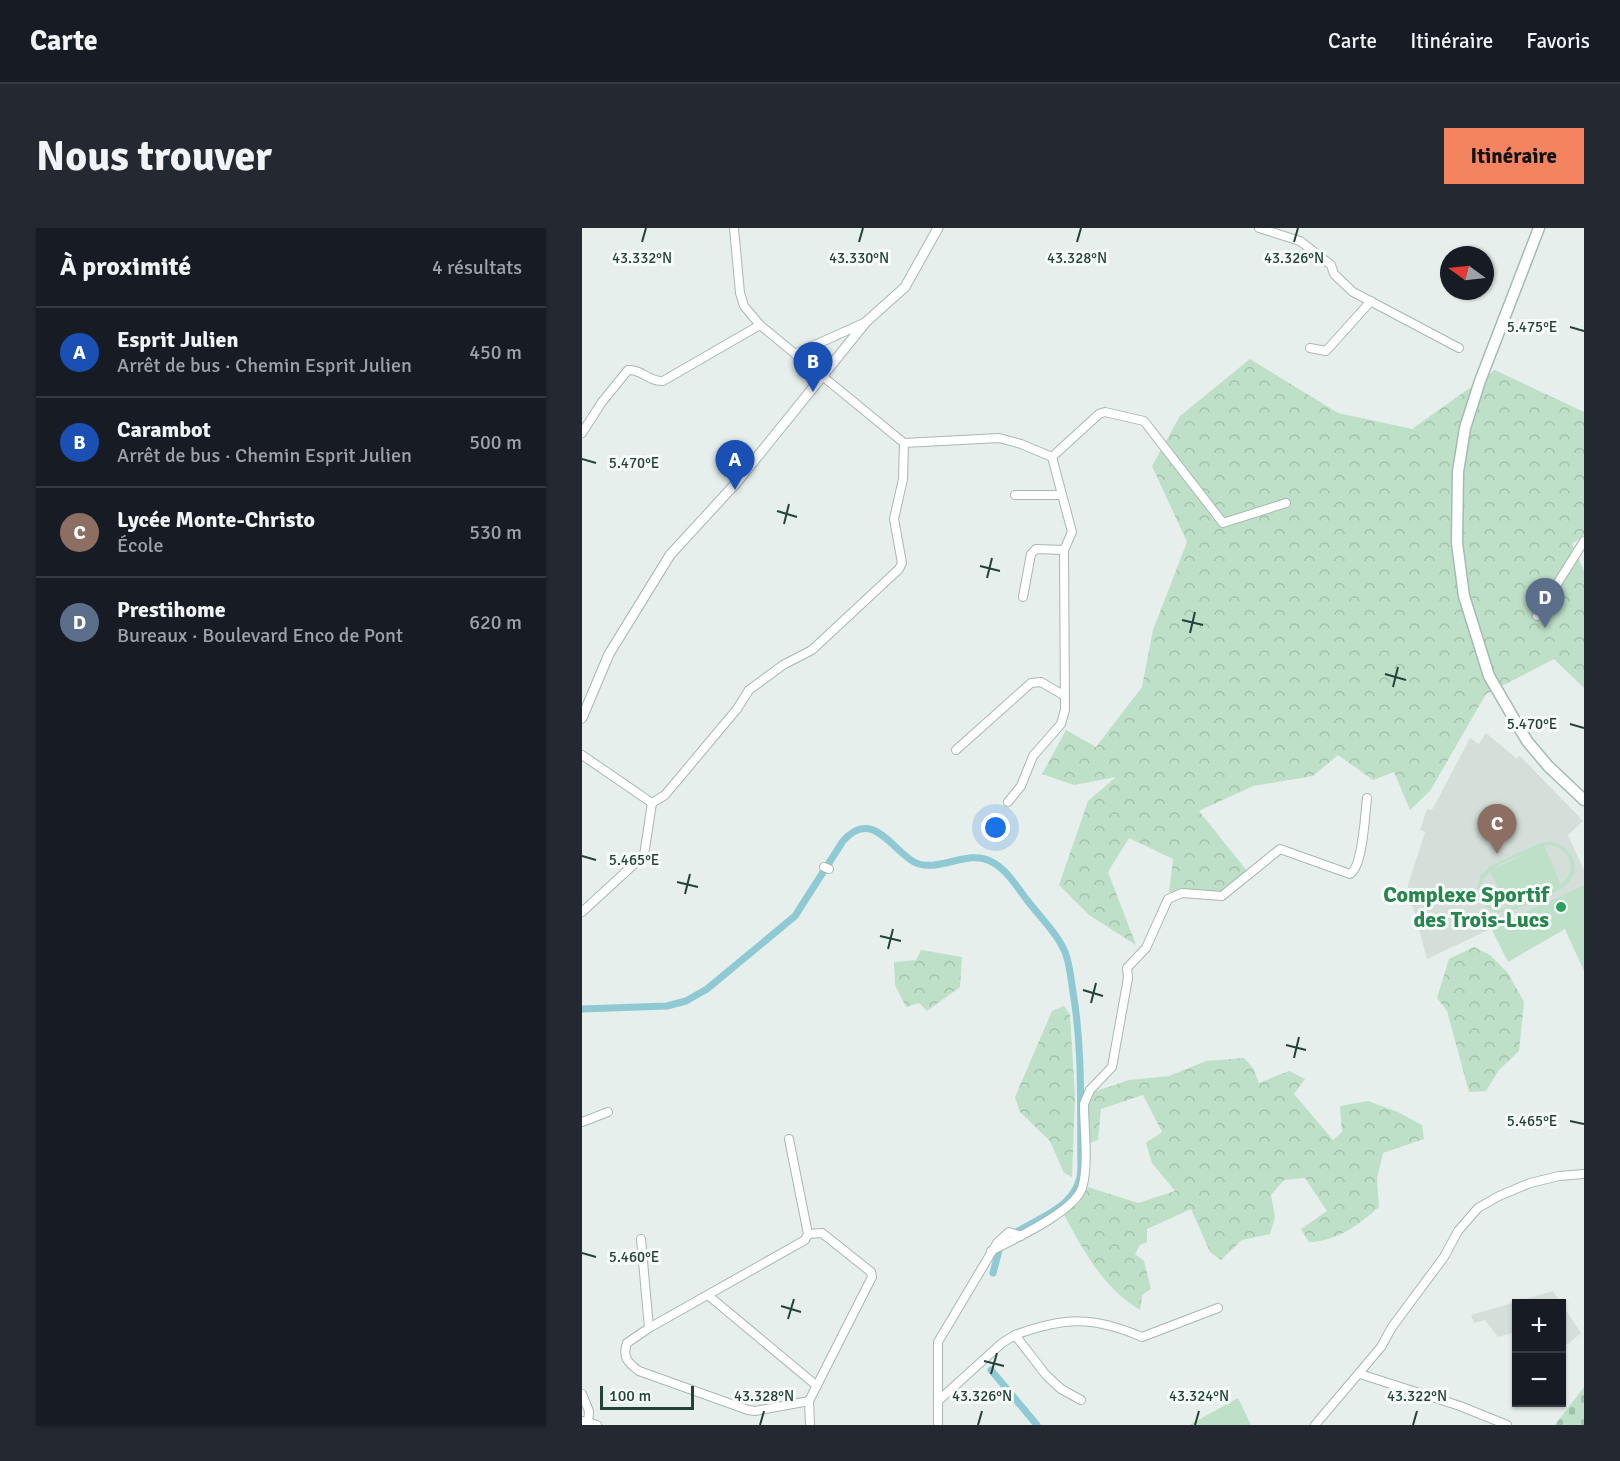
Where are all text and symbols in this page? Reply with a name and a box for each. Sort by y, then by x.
text: Carte [30,24,98,58]
text: Carte [1328,28,1377,54]
text: Itinéraire [1410,28,1493,54]
text: Favoris [1526,28,1590,54]
button: Itinéraire [1444,128,1584,184]
text: Nous trouver [36,131,272,182]
north arrow [1440,246,1494,300]
text: 43.332°N [612,249,672,267]
text: 43.330°N [829,249,889,267]
text: 43.328°N [1047,249,1107,267]
text: 43.326°N [1264,249,1324,267]
text: À proximité [60,251,191,283]
text: 4 résultats [432,255,522,280]
text: 5.475°E [1507,318,1557,336]
text: Esprit Julien [117,326,238,353]
text: A [73,340,86,365]
text: 450 m [469,340,522,365]
pin: B [794,342,832,392]
text: Arrêt de bus · Chemin Esprit Julien [117,353,412,378]
text: Carambot [117,416,211,443]
text: B [73,430,86,455]
text: 500 m [469,430,522,455]
pin: A [716,440,754,490]
text: Arrêt de bus · Chemin Esprit Julien [117,443,412,468]
text: 5.470°E [609,454,659,472]
text: Lycée Monte-Christo [117,506,315,533]
text: C [73,520,86,545]
text: 530 m [469,520,522,545]
text: École [117,533,164,558]
pin: D [1526,578,1564,628]
text: Prestihome [117,596,226,623]
text: D [73,610,86,635]
text: 620 m [469,610,522,635]
text: Bureaux · Boulevard Enco de Pont [117,623,403,648]
text: 5.470°E [1507,715,1557,733]
pin: C [1478,804,1516,854]
your location [981,813,1010,842]
text: 5.465°E [609,851,659,869]
place label: Complexe Sportif des Trois-Lucs [1383,881,1550,933]
marker: Complexe Sportif des Trois-Lucs [1554,900,1568,914]
text: 5.465°E [1507,1112,1557,1130]
text: 5.460°E [609,1248,659,1266]
map controls [1512,1299,1566,1407]
button: + [1512,1299,1566,1353]
button: − [1512,1353,1566,1407]
scale bar [600,1383,694,1410]
text: 100 m [609,1386,651,1406]
text: 43.328°N [734,1387,794,1405]
text: 43.326°N [952,1387,1012,1405]
text: 43.324°N [1169,1387,1229,1405]
text: 43.322°N [1387,1387,1447,1405]

